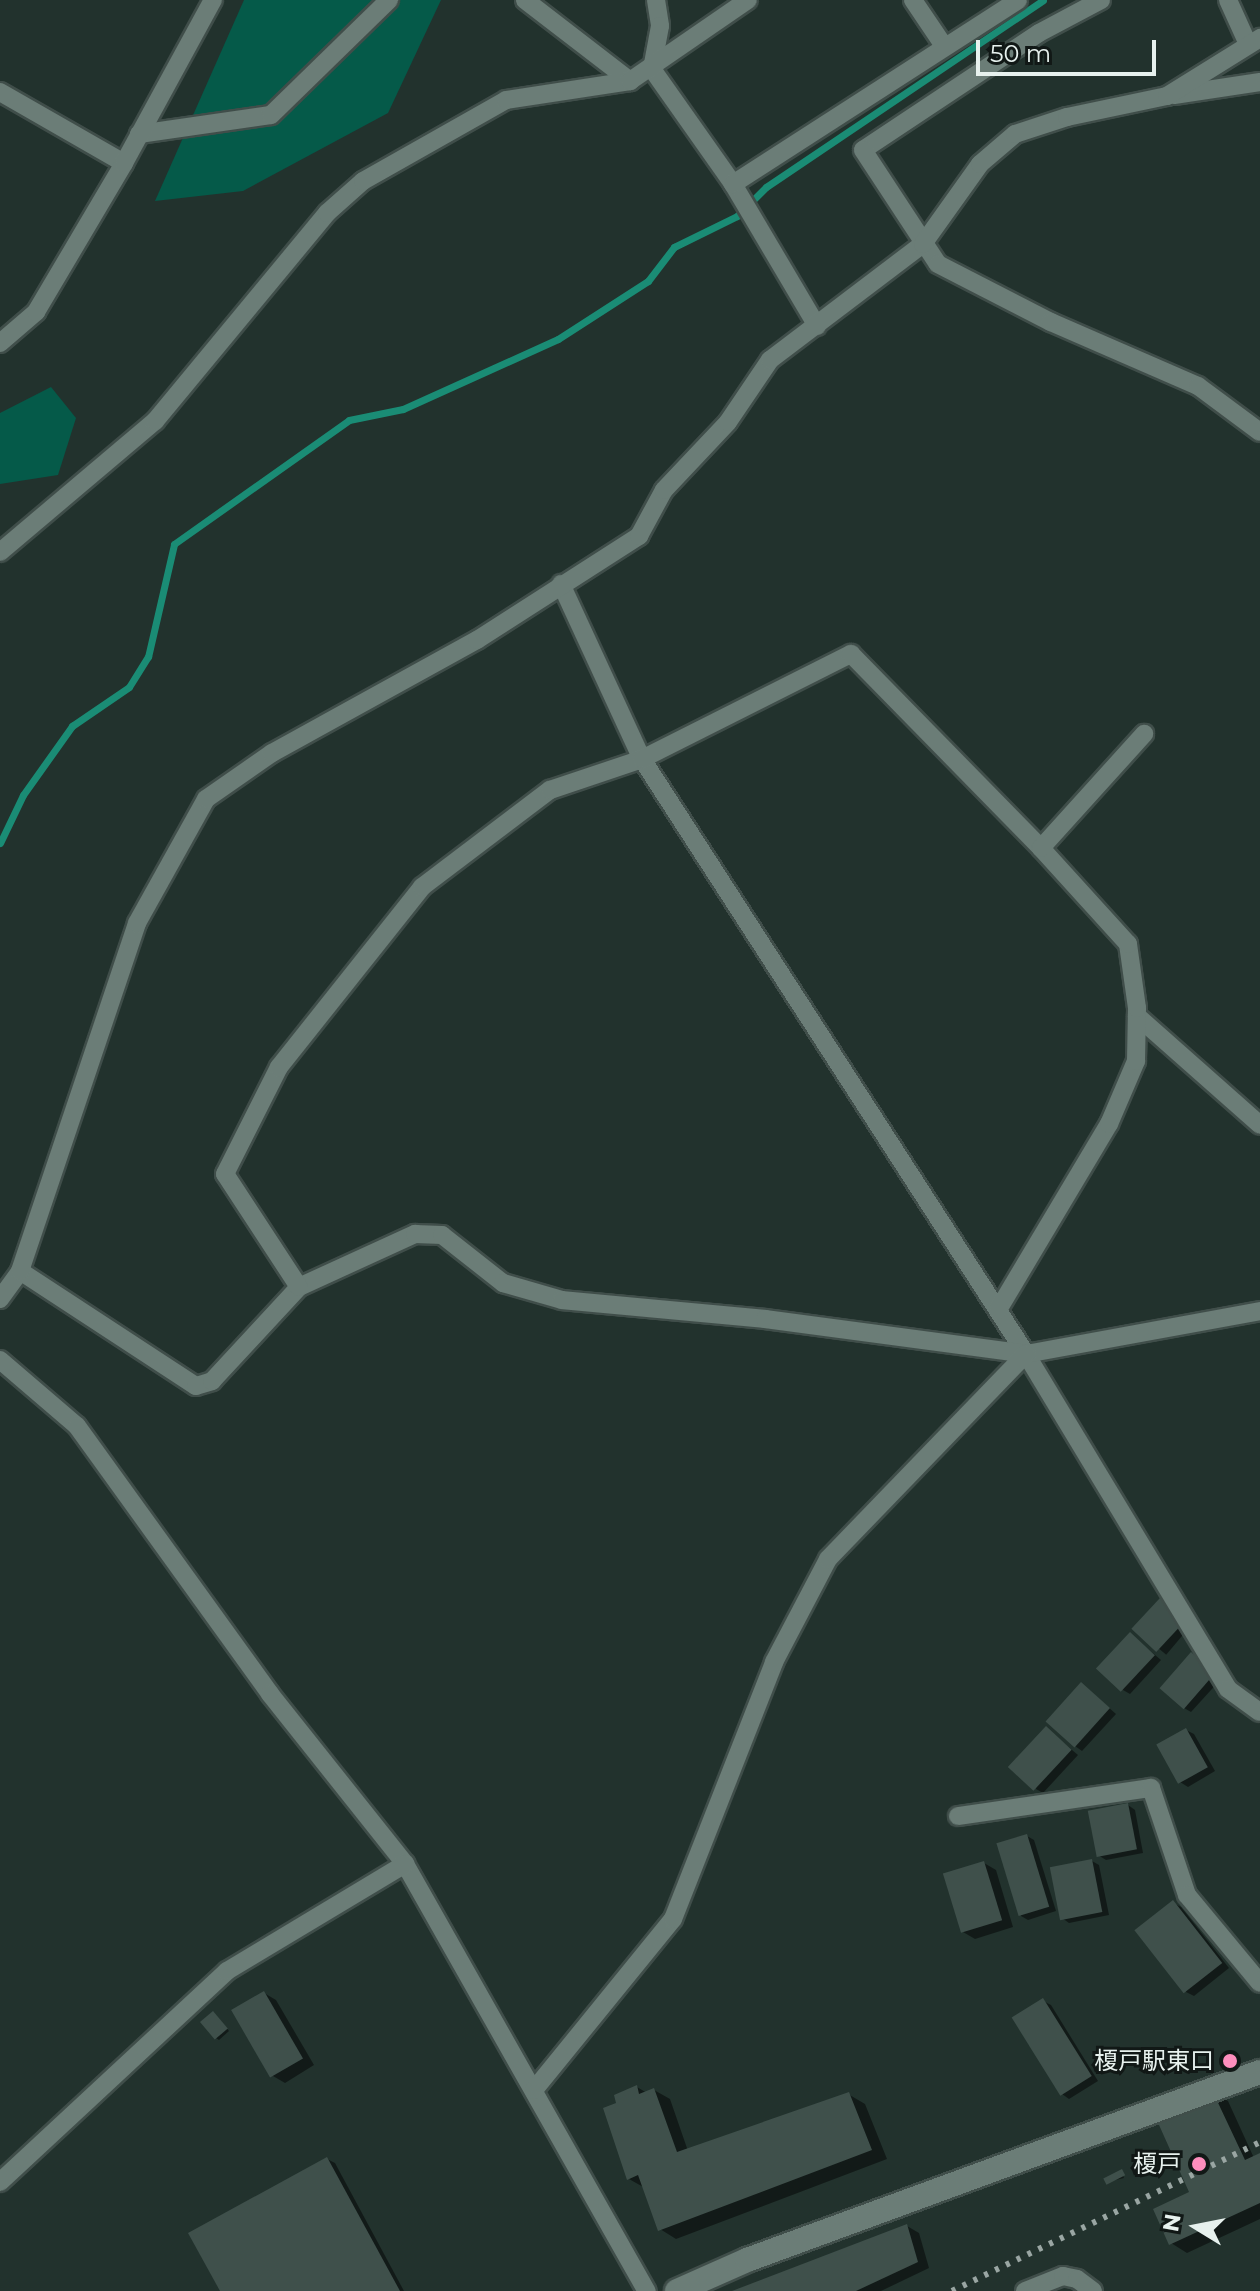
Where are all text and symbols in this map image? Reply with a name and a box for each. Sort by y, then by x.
scale bar [980,24,1160,74]
text: 50 m [990,39,1051,68]
place label: 榎戸駅東口 [1094,2047,1214,2075]
marker: 榎戸駅東口 [1221,2052,1239,2070]
place label: 榎戸 [1133,2150,1181,2178]
marker: 榎戸 [1188,2153,1210,2175]
north arrow [1156,2187,1236,2267]
text: N [1157,2212,1187,2234]

